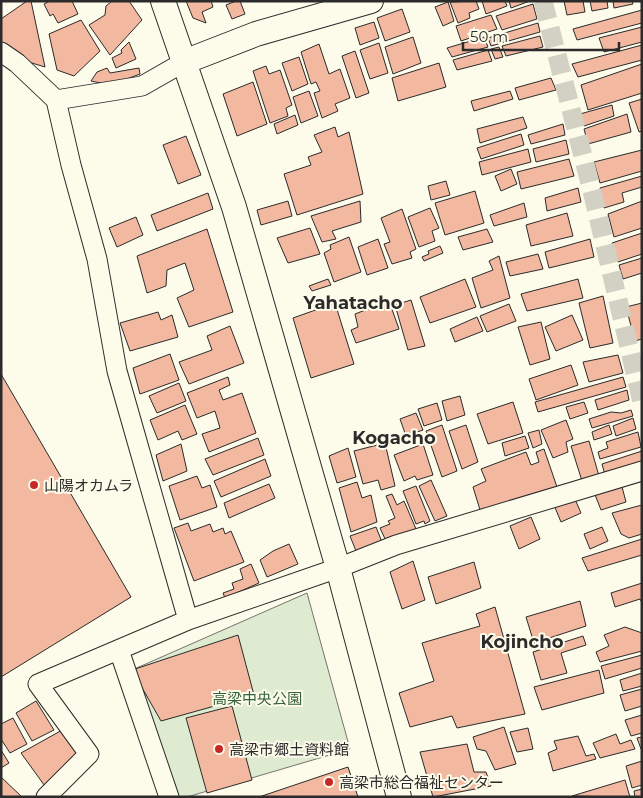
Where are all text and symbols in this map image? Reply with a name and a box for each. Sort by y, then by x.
scale bar [463,20,619,52]
text: 50 m [470,27,508,46]
district label: Yahatacho [302,292,403,314]
district label: Kogacho [352,427,436,449]
place label: 山陽オカムラ [44,476,133,495]
marker: 山陽オカムラ [28,479,40,491]
district label: Kojincho [481,631,564,653]
park label: 高梁中央公園 [212,689,302,708]
place label: 高梁市郷土資料館 [229,740,349,759]
marker: 高梁市郷土資料館 [213,743,225,755]
place label: 高梁市総合福祉センター [339,773,504,792]
marker: 高梁市総合福祉センター [323,776,335,788]

